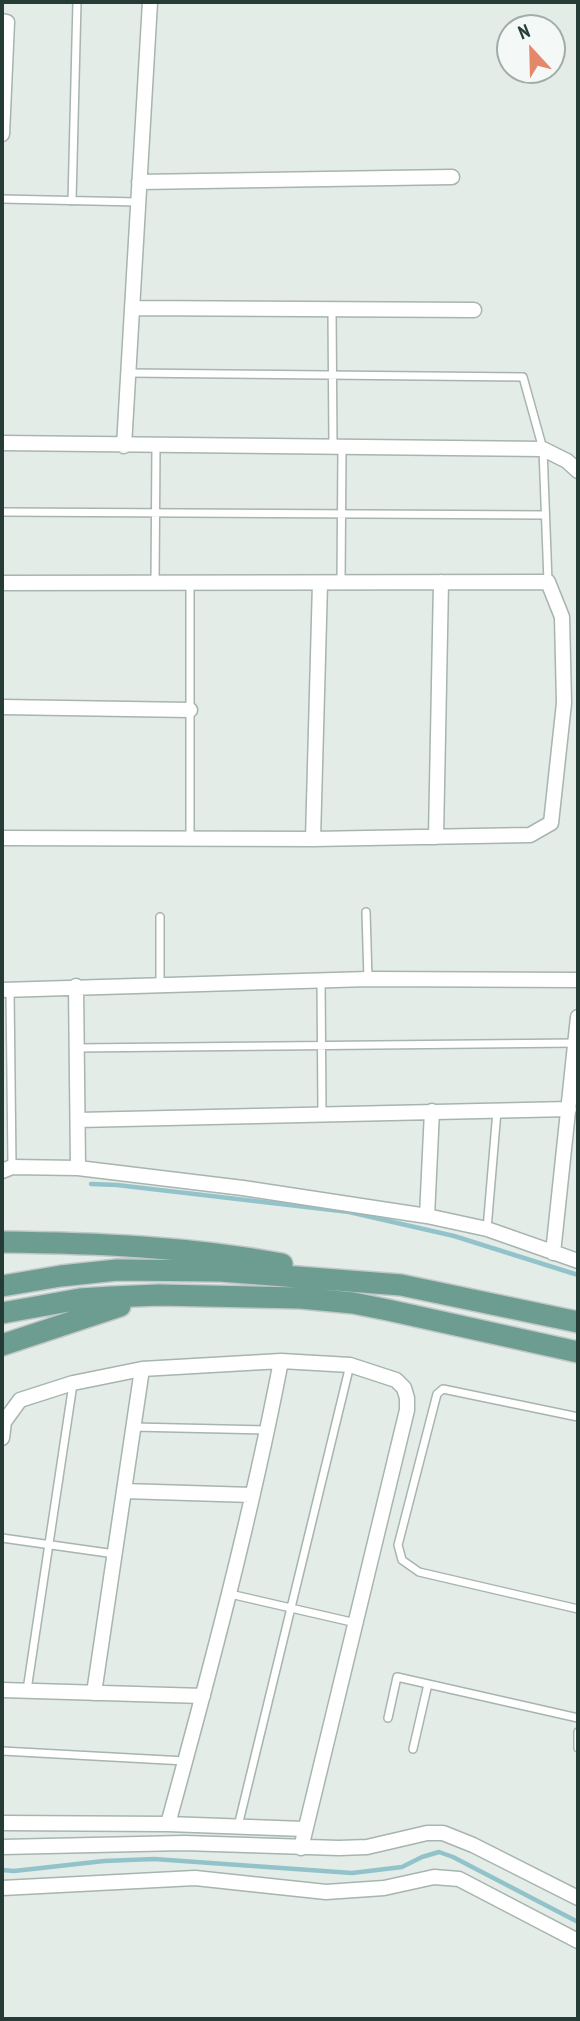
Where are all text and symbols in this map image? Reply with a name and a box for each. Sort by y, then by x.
north arrow [496,14,566,84]
text: N [515,18,533,44]

